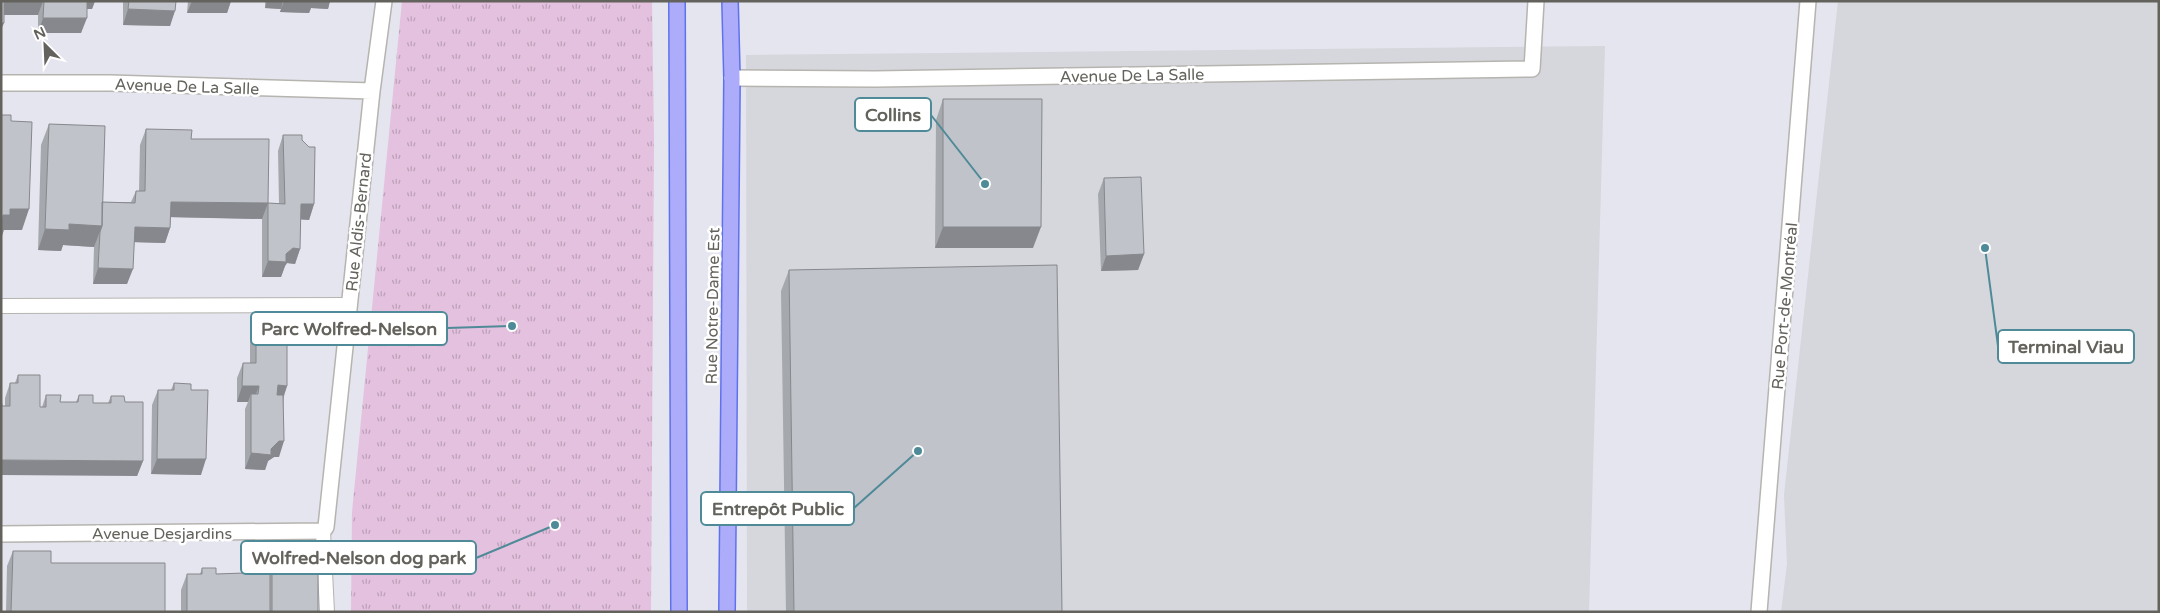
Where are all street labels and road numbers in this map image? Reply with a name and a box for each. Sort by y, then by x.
street label: Avenue De La Salle [1060,65,1204,87]
street label: Avenue De La Salle [114,74,260,100]
street label: Rue Aldis-Bernard [342,152,376,292]
street label: Rue Port-de-Montréal [1768,222,1802,390]
street label: Rue Notre-Dame Est [702,227,724,385]
street label: Avenue Desjardins [92,524,232,544]

